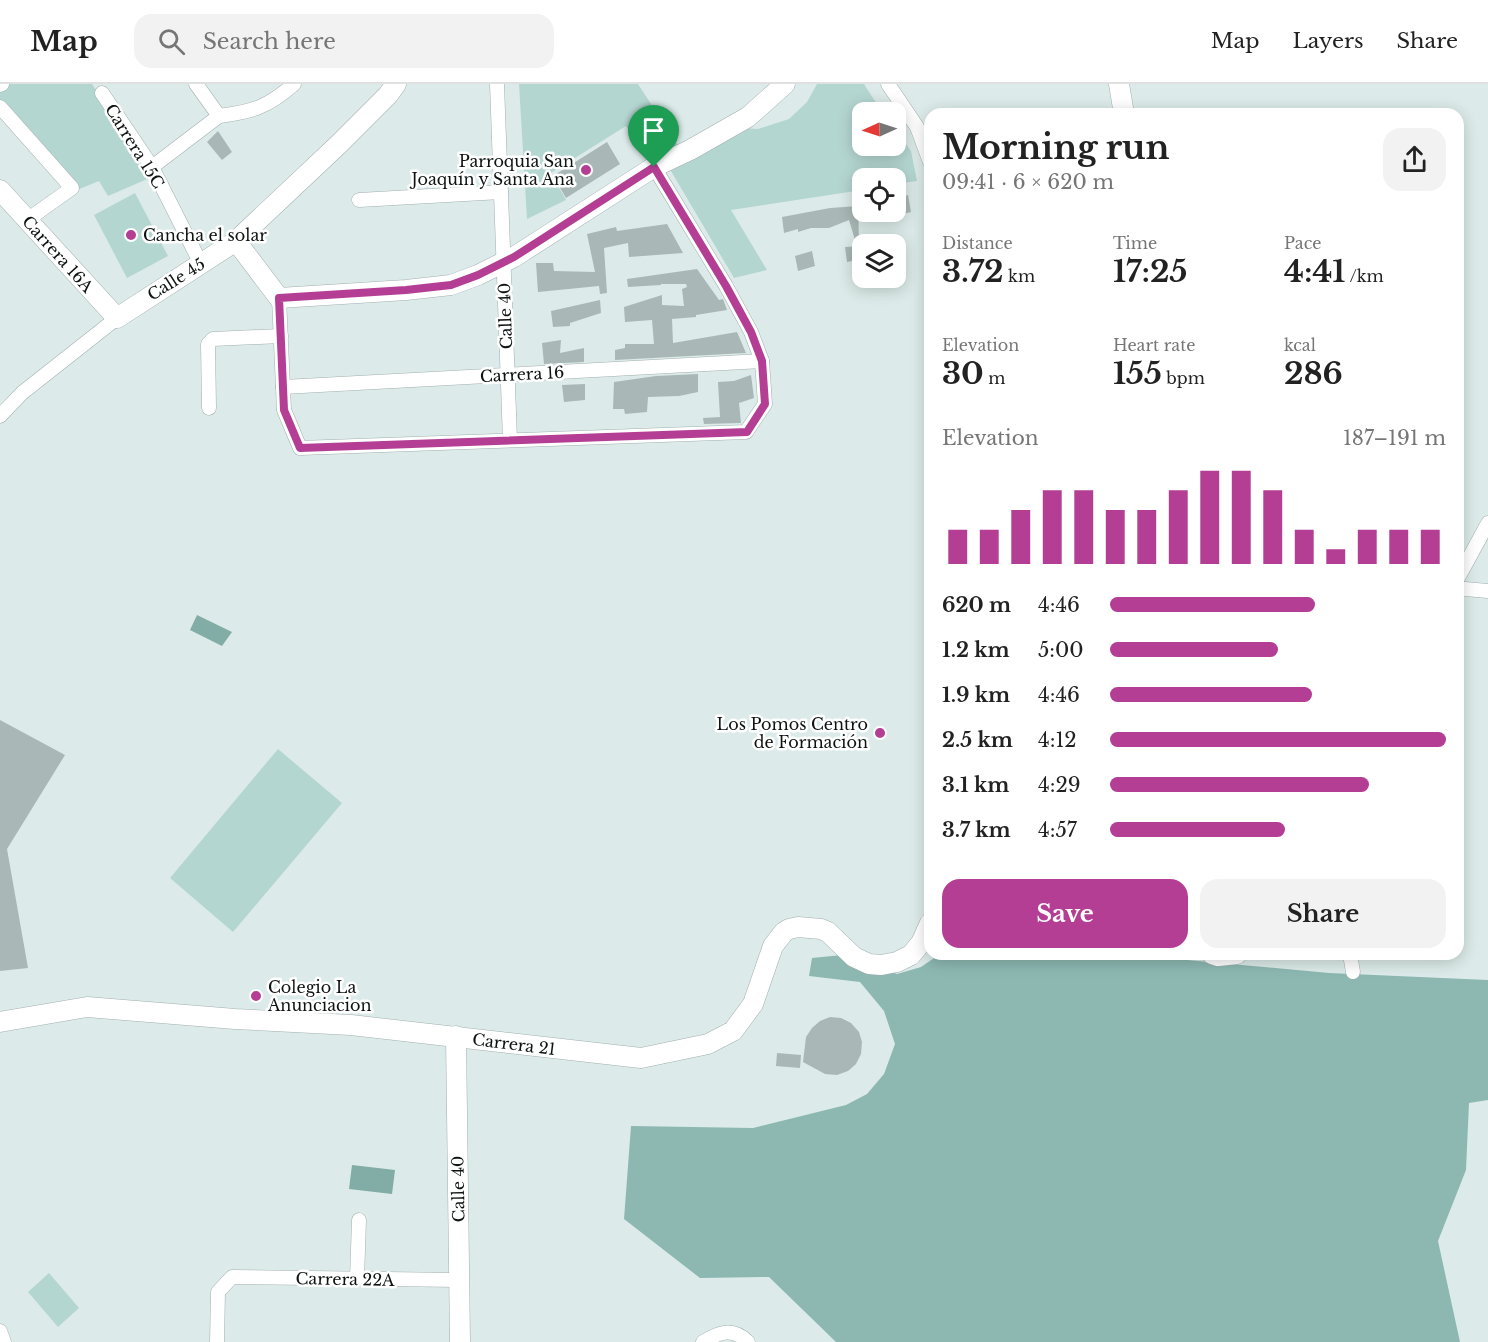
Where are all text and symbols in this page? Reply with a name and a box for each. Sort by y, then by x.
search box [134,14,554,68]
text: Map [30,24,98,59]
icon: search [155,25,188,58]
text: Search here [203,28,336,55]
text: Map [1211,28,1260,54]
text: Layers [1293,28,1364,54]
text: Share [1397,28,1458,54]
street label: Carrera 15C [101,100,169,192]
north arrow [852,102,906,156]
map controls [852,102,906,288]
pin [628,105,679,167]
icon: arrive [637,114,670,147]
text: Morning run [942,127,1170,168]
button: share [1383,128,1446,191]
place label: Parroquia San Joaquín y Santa Ana [410,151,574,189]
marker: Parroquia San Joaquín y Santa Ana [579,163,593,177]
button: locate [852,168,906,222]
text: 09:41 · 6 × 620 m [942,170,1114,194]
street label: Carrera 16A [18,211,98,297]
place label: Cancha el solar [143,225,267,245]
marker: Cancha el solar [124,228,138,242]
text: Distance [942,233,1013,253]
text: Time [1113,233,1157,253]
text: Pace [1284,233,1321,253]
button: layers [852,234,906,288]
street label: Calle 45 [143,253,209,305]
text: 3.72 [942,253,1004,290]
text: 17:25 [1113,253,1187,290]
text: 4:41 [1284,253,1345,290]
text: km [1004,266,1035,286]
text: /km [1345,266,1384,286]
street label: Calle 40 [494,282,516,350]
text: Elevation [942,335,1019,355]
text: Heart rate [1113,335,1195,355]
text: kcal [1284,335,1316,355]
text: 30 [942,355,984,392]
text: 155 [1113,355,1162,392]
text: 286 [1284,355,1343,392]
street label: Carrera 16 [479,362,565,386]
text: m [984,368,1006,388]
text: bpm [1162,368,1205,388]
text: Elevation [942,426,1039,450]
text: 187–191 m [1343,426,1446,450]
text: 620 m [942,593,1011,617]
text: 4:46 [1038,593,1080,617]
text: 1.2 km [942,638,1010,662]
text: 5:00 [1038,638,1084,662]
text: 1.9 km [942,683,1010,707]
text: 4:46 [1038,683,1080,707]
place label: Los Pomos Centro de Formación [717,714,868,752]
marker: Los Pomos Centro de Formación [873,726,887,740]
text: 2.5 km [942,728,1013,752]
text: 4:12 [1038,728,1077,752]
text: 3.1 km [942,773,1009,797]
text: 4:29 [1038,773,1081,797]
text: 3.7 km [942,818,1011,842]
text: 4:57 [1038,818,1077,842]
button: Save [942,879,1188,948]
button: Share [1200,879,1446,948]
place label: Colegio La Anunciacion [267,977,372,1015]
marker: Colegio La Anunciacion [249,989,263,1003]
street label: Carrera 21 [471,1029,557,1059]
street label: Calle 40 [447,1156,469,1222]
street label: Carrera 22A [295,1268,395,1290]

